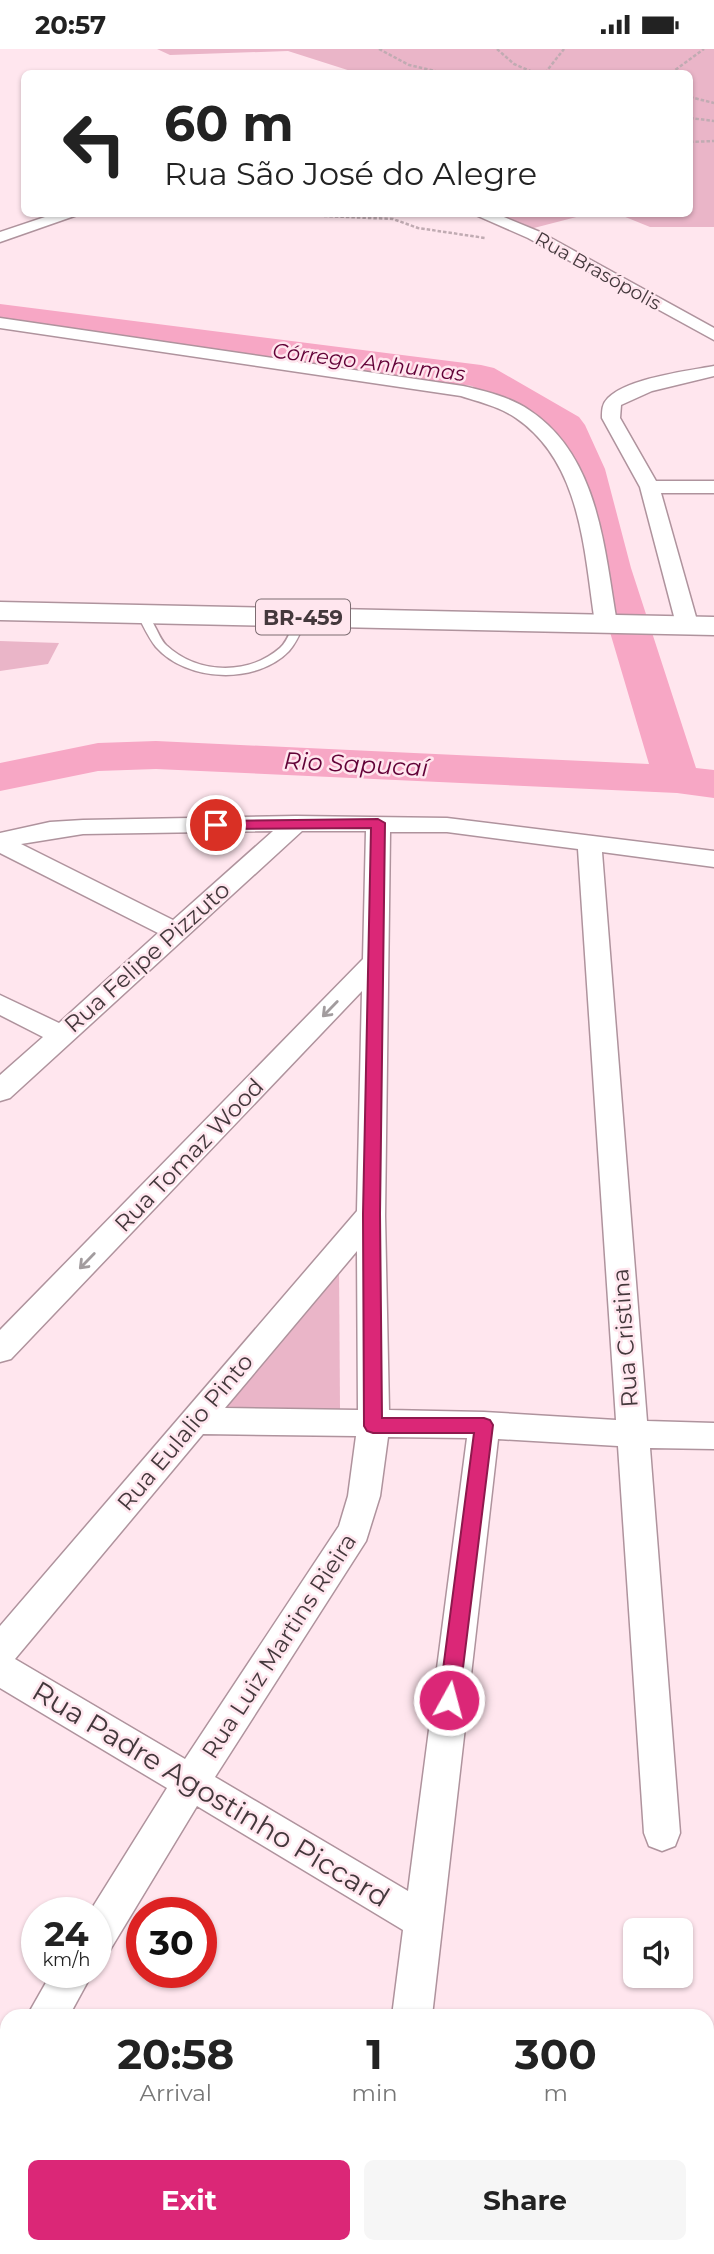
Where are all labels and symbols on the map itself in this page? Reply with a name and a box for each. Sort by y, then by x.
street label: Rua Brasópolis [531,227,665,315]
water label: Córrego Anhumas [271,338,467,386]
road number: BR-459 [256,599,350,635]
water label: Rio Sapucaí [283,746,432,782]
pin [186,795,246,855]
street label: Rua Felipe Pizzuto [59,875,235,1039]
one-way arrow [321,1001,338,1018]
street label: Rua Tomaz Wood [109,1072,269,1238]
one-way arrow [78,1252,95,1269]
street label: Rua Cristina [606,1268,644,1408]
street label: Rua Eulalio Pinto [111,1348,259,1516]
street label: Rua Luiz Martins Rieira [196,1528,362,1764]
position arrow [412,1663,486,1737]
street label: Rua Padre Agostinho Piccard [26,1674,396,1914]
speed limit sign: 30 [126,1897,217,1988]

